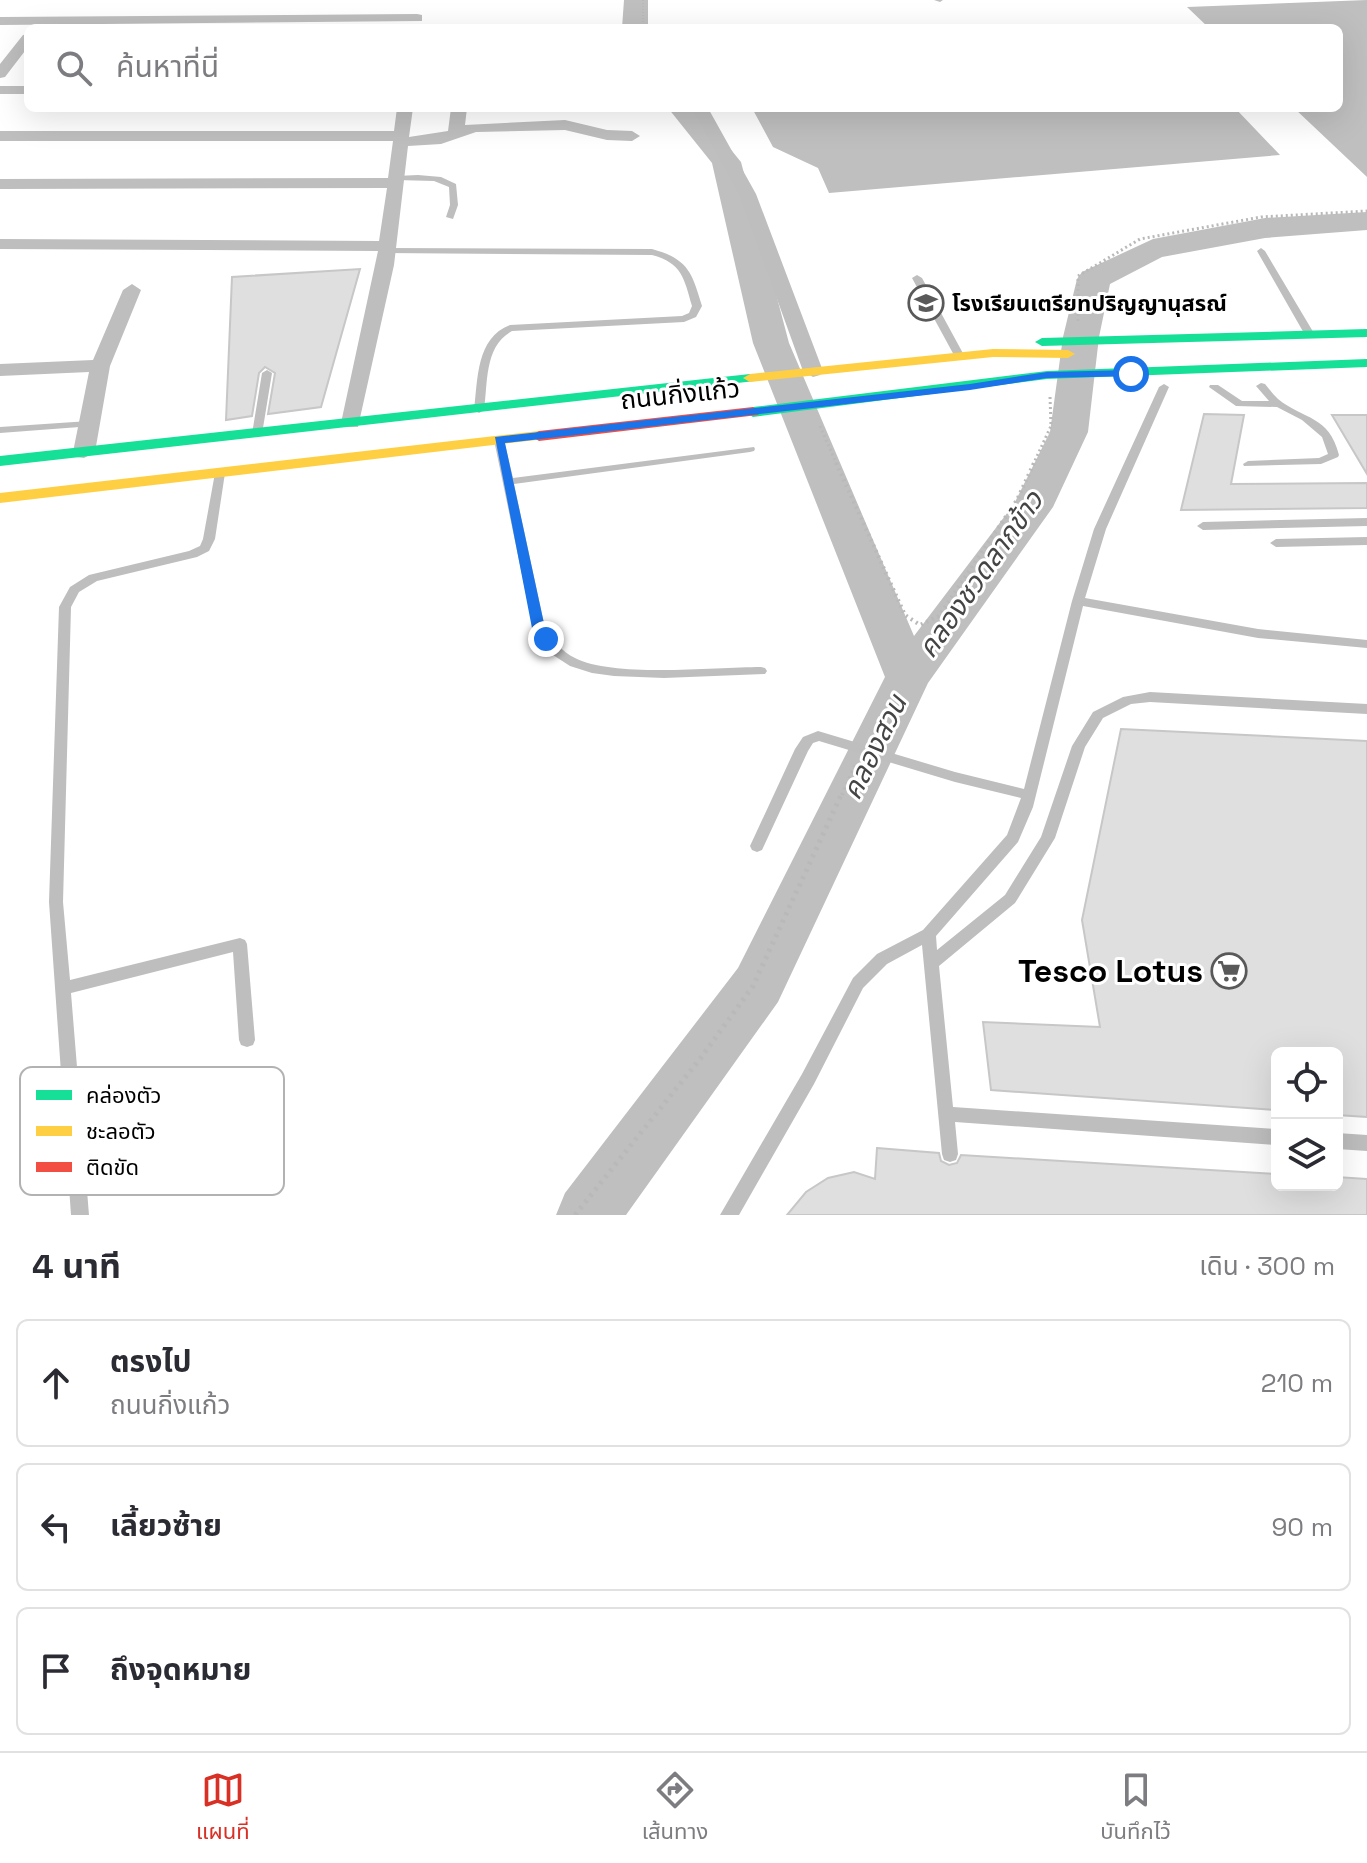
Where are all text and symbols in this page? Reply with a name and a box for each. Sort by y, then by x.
search box [24,24,1343,112]
icon: search [52,46,96,90]
text: ค้นหาที่นี่ [116,47,219,86]
school or university icon: โรงเรียนเตรียทปริญญานุสรณ์ [907,284,945,322]
place label: โรงเรียนเตรียทปริญญานุสรณ์ [952,289,1227,317]
route start [1113,356,1149,392]
street label: ถนนกิ่งแก้ว [618,371,742,417]
water label: คลองชวดลากข้าว [909,483,1051,664]
route end [528,621,564,657]
water label: คลองสวน [833,687,915,805]
place label: Tesco Lotus [1018,951,1203,991]
supermarket icon: Tesco Lotus [1210,952,1248,990]
map controls [1271,1047,1343,1191]
button: locate [1271,1047,1343,1119]
legend [20,1067,284,1195]
text: คล่องตัว [86,1081,161,1109]
text: ชะลอตัว [86,1117,156,1145]
button: layers [1271,1119,1343,1191]
text: ติดขัด [86,1153,139,1181]
text: 4 นาที [32,1245,121,1288]
text: เดิน · 300 m [1199,1249,1335,1283]
text: ตรงไป [110,1342,192,1381]
icon: ahead [34,1361,78,1405]
text: 210 m [1261,1366,1333,1400]
text: ถนนกิ่งแก้ว [110,1388,230,1422]
icon: left [34,1505,78,1549]
text: เลี้ยวซ้าย [110,1506,222,1545]
text: 90 m [1271,1510,1333,1544]
icon: arrive [34,1649,78,1693]
text: ถึงจุดหมาย [110,1650,251,1689]
tab: แผนที่ [196,1768,250,1849]
tab: เส้นทาง [642,1768,708,1849]
tab: บันทึกไว้ [1100,1768,1171,1849]

